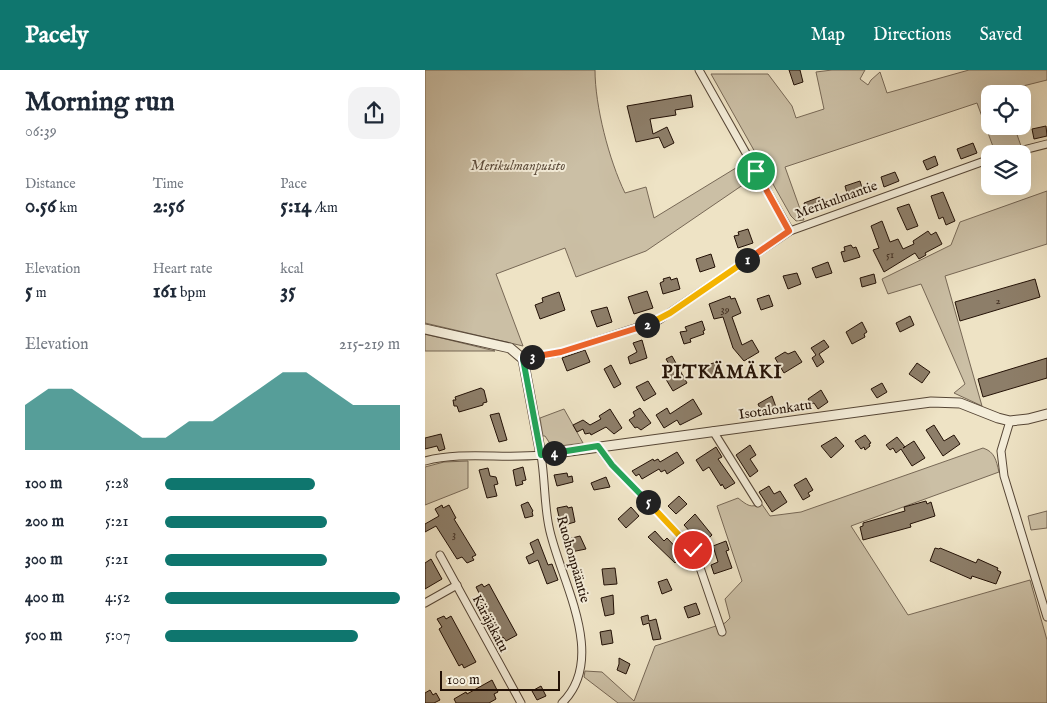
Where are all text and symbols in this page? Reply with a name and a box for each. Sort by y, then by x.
text: Pacely [25,20,89,51]
text: Map [811,24,845,47]
text: Directions [873,24,951,47]
text: Saved [979,24,1022,47]
text: Morning run [25,85,175,120]
map controls [981,85,1031,195]
button: locate [981,85,1031,135]
button: share [348,87,400,139]
text: 06:39 [25,122,57,142]
button: layers [981,145,1031,195]
pin [735,150,777,192]
park label: Merikulmanpuisto [471,157,565,175]
icon: arrive [742,157,770,185]
text: Distance [25,175,76,193]
text: Time [153,175,184,193]
text: Pace [280,175,307,193]
street label: Merikulmantie [793,177,880,223]
text: 0.56 [25,193,56,220]
text: 2:56 [153,193,184,220]
text: 5:14 [280,193,312,220]
text: km [56,199,78,217]
text: /km [312,199,338,217]
pin: 1 [735,248,759,272]
house number: 51 [886,248,894,262]
text: 1 [745,251,750,269]
text: Elevation [25,260,81,278]
text: Heart rate [153,260,212,278]
text: kcal [280,260,304,278]
text: 5 [25,278,33,305]
text: 161 [153,278,177,305]
text: 35 [280,278,296,305]
text: m [33,284,46,302]
text: bpm [177,284,206,302]
house number: 2 [995,294,1001,308]
house number: 39 [721,303,730,317]
pin: 2 [635,312,659,338]
text: 2 [644,316,651,334]
text: Elevation [25,335,88,355]
text: 215–219 m [339,335,400,355]
pin: 3 [519,344,545,370]
text: 3 [530,348,535,366]
district label: PITKÄMÄKI [661,360,783,385]
street label: Isotalonkatu [737,396,813,424]
pin: 4 [541,440,567,466]
text: 4 [551,444,558,462]
text: 100 m [25,474,62,494]
text: 5:28 [105,474,129,494]
pin: 5 [635,490,661,514]
text: 5 [646,493,651,511]
text: 200 m [25,512,64,532]
text: 5:21 [105,512,128,532]
street label: Ruohonpääntie [552,514,594,605]
house number: 3 [452,528,456,542]
pin [672,529,714,571]
icon: check [679,536,707,564]
text: 300 m [25,550,63,570]
text: 5:21 [105,550,128,570]
text: 400 m [25,588,64,608]
text: 4:52 [105,588,130,608]
street label: Käräjäkatu [468,592,513,655]
text: 500 m [25,626,62,646]
text: 5:07 [105,626,130,646]
scale bar [440,668,560,691]
text: 100 m [447,671,480,689]

